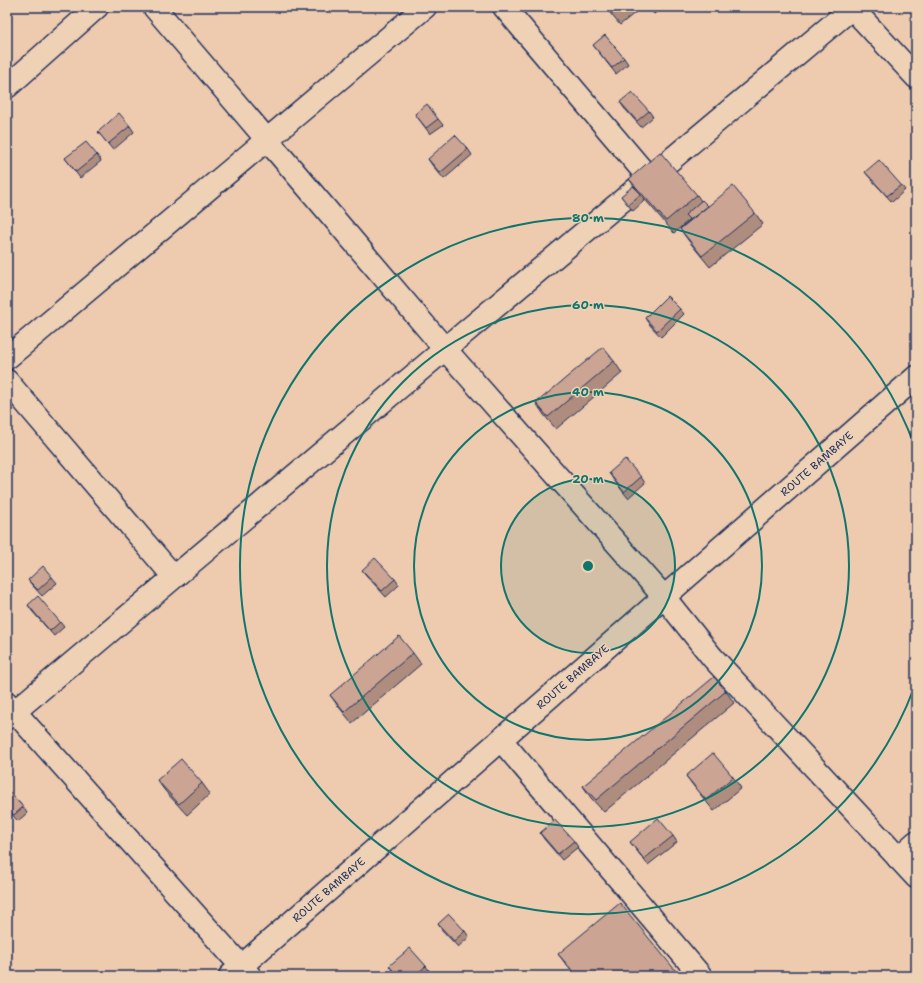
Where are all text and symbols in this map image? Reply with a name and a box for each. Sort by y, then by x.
text: 80 m [572,210,604,226]
text: 60 m [572,297,604,313]
text: 40 m [572,384,604,400]
street label: ROUTE BAMBAYE [777,428,857,500]
text: 20 m [572,471,604,487]
centre of rings [581,559,595,573]
street label: ROUTE BAMBAYE [533,641,613,713]
street label: ROUTE BAMBAYE [289,854,369,926]

